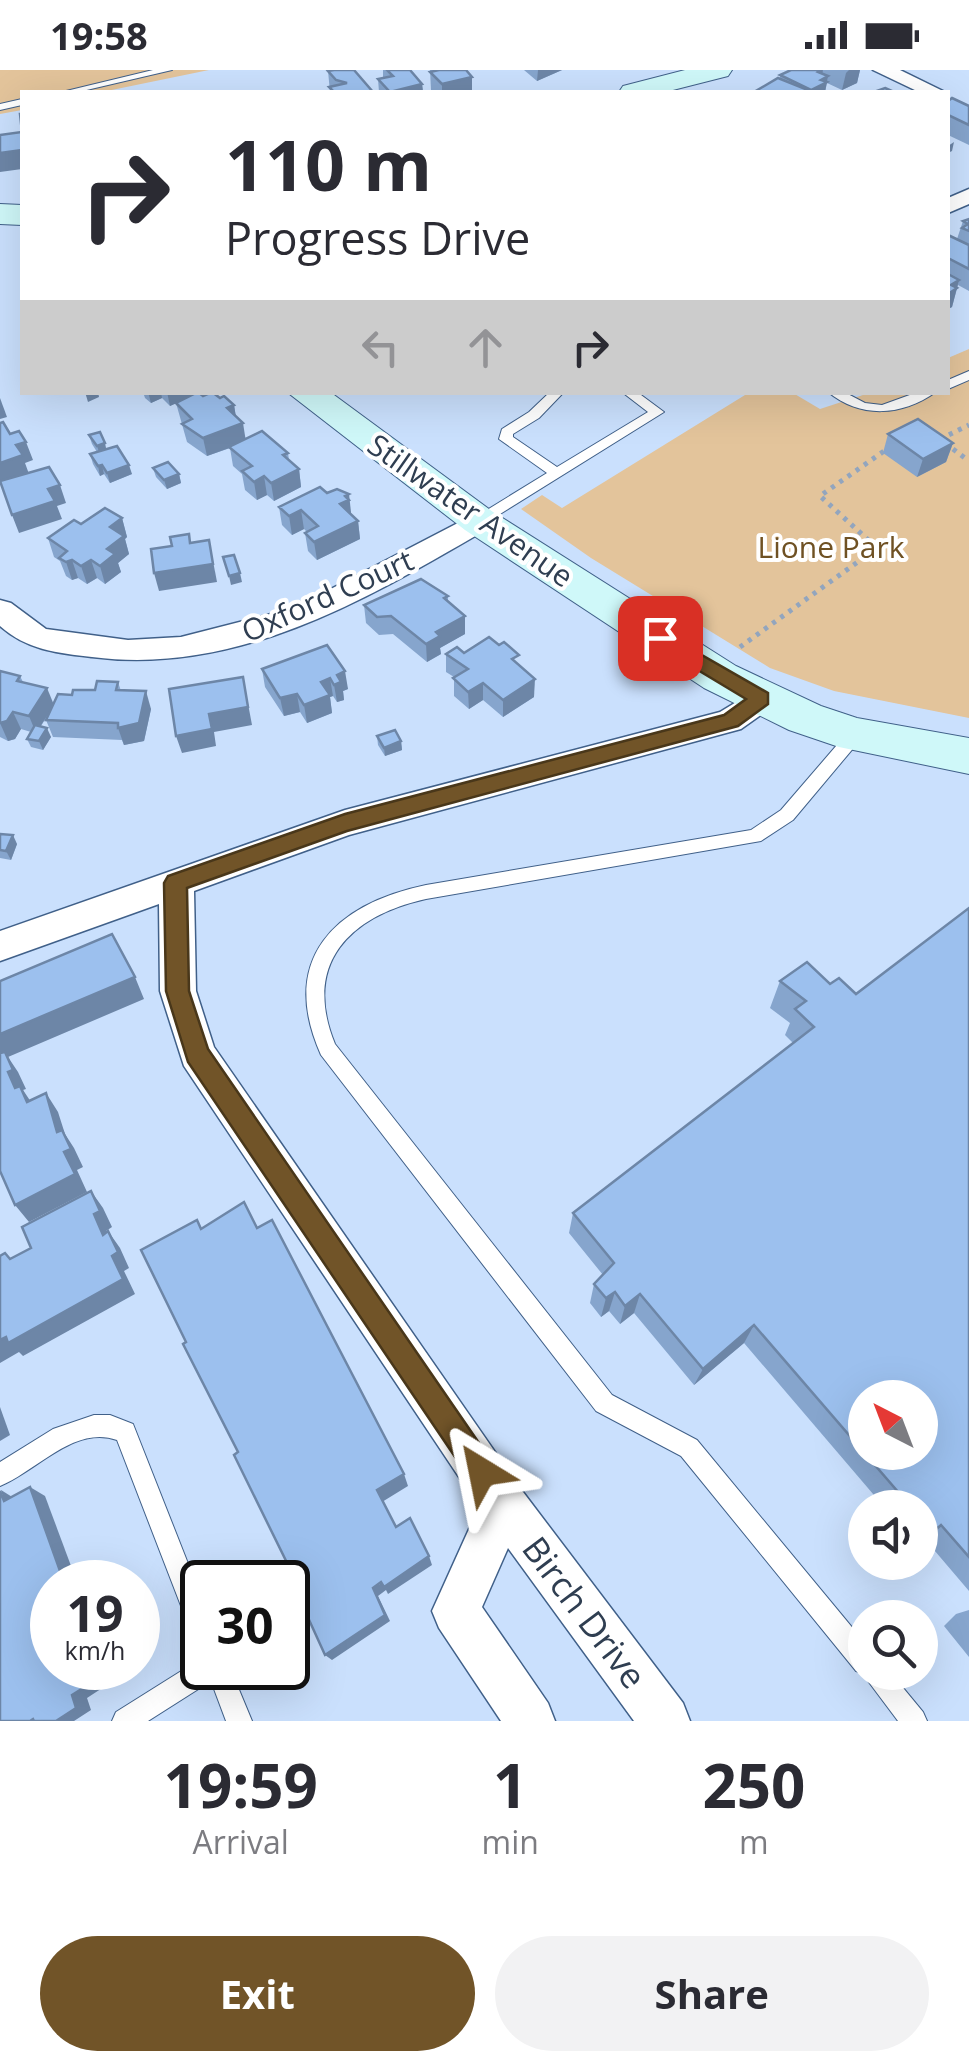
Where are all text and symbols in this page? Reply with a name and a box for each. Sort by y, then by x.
text: 19:58 [50,9,148,61]
text: 110 m [225,116,432,212]
icon: right [60,130,190,260]
text: Progress Drive [225,207,530,268]
icon: left [353,320,408,375]
icon: ahead [458,320,513,375]
icon: right [563,320,618,375]
street label: Stillwater Avenue [360,424,582,596]
park label: Lione Park [757,526,905,567]
street label: Oxford Court [235,539,419,651]
pin [618,596,703,681]
icon: arrive [633,611,688,666]
north arrow [848,1380,938,1470]
map controls [848,1380,938,1690]
position arrow [430,1420,534,1524]
button: sound [848,1490,938,1580]
street label: Birch Drive [512,1526,658,1698]
speed limit sign: 30 [180,1560,310,1690]
text: 19 [66,1579,124,1647]
button: search [848,1600,938,1690]
text: km/h [65,1633,125,1667]
text: 19:59 [164,1744,318,1826]
text: 1 [493,1744,527,1826]
text: 250 [702,1744,805,1826]
text: Arrival [193,1820,289,1863]
text: min [482,1820,539,1863]
text: m [739,1820,769,1863]
button: Exit [40,1936,475,2051]
button: Share [495,1936,929,2051]

